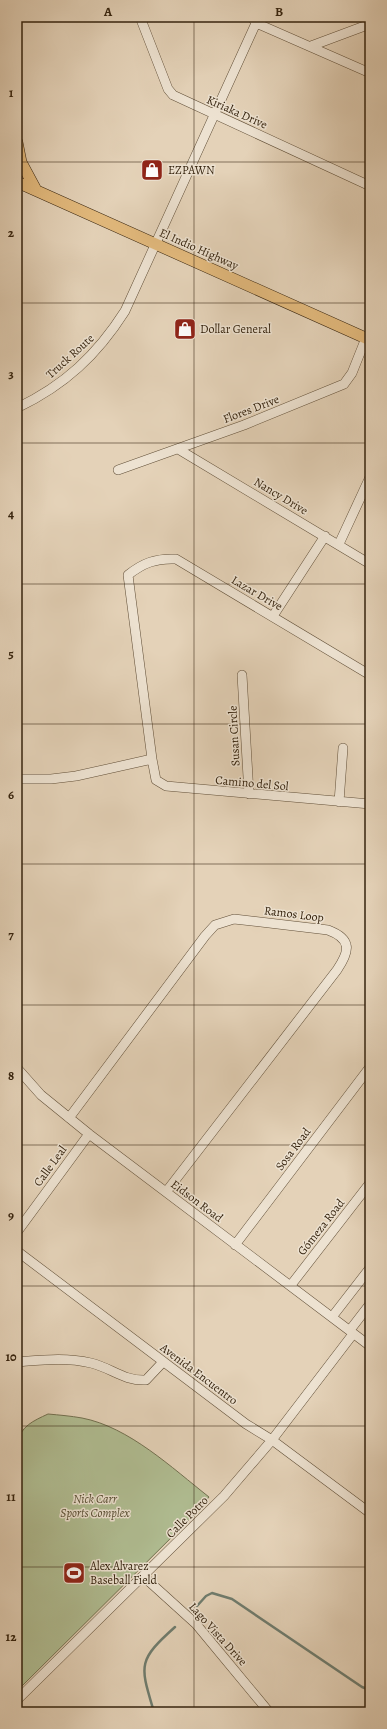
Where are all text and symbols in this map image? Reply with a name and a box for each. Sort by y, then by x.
text: A [103,3,113,20]
text: B [275,3,283,20]
text: 1 [9,84,14,101]
street label: Kiriaka Drive [204,91,270,133]
shop icon: EZPAWN [139,157,165,183]
place label: EZPAWN [168,162,215,178]
text: 2 [8,224,15,241]
street label: El Indio Highway [157,224,242,274]
shop icon: Dollar General [172,316,198,342]
place label: Dollar General [200,321,271,337]
street label: Truck Route [43,330,97,382]
text: 3 [8,365,14,382]
street label: Flores Drive [221,391,281,427]
street label: Nancy Drive [251,474,311,518]
text: 4 [8,505,14,522]
street label: Lazar Drive [228,572,286,614]
text: 5 [8,645,14,662]
street label: Susan Circle [224,705,244,767]
street label: Camino del Sol [215,772,289,794]
text: 6 [8,786,14,803]
street label: Ramos Loop [263,902,325,926]
text: 7 [8,926,14,943]
text: 8 [8,1067,14,1084]
street label: Sosa Road [272,1124,315,1174]
street label: Calle Leal [30,1142,70,1190]
street label: Eidson Road [168,1176,227,1226]
street label: Gómeza Road [294,1195,348,1259]
text: 9 [8,1207,14,1224]
street label: Avenida Encuentro [156,1339,241,1408]
text: 10 [5,1348,17,1365]
text: 11 [6,1488,16,1505]
park label: Nick Carr Sports Complex [60,1491,130,1521]
street label: Calle Potro [163,1493,211,1541]
place label: Alex Alvarez Baseball Field [89,1558,157,1588]
sports icon: Alex Alvarez Baseball Field [61,1560,87,1586]
street label: Lago Vista Drive [185,1599,251,1669]
text: 12 [6,1628,17,1645]

